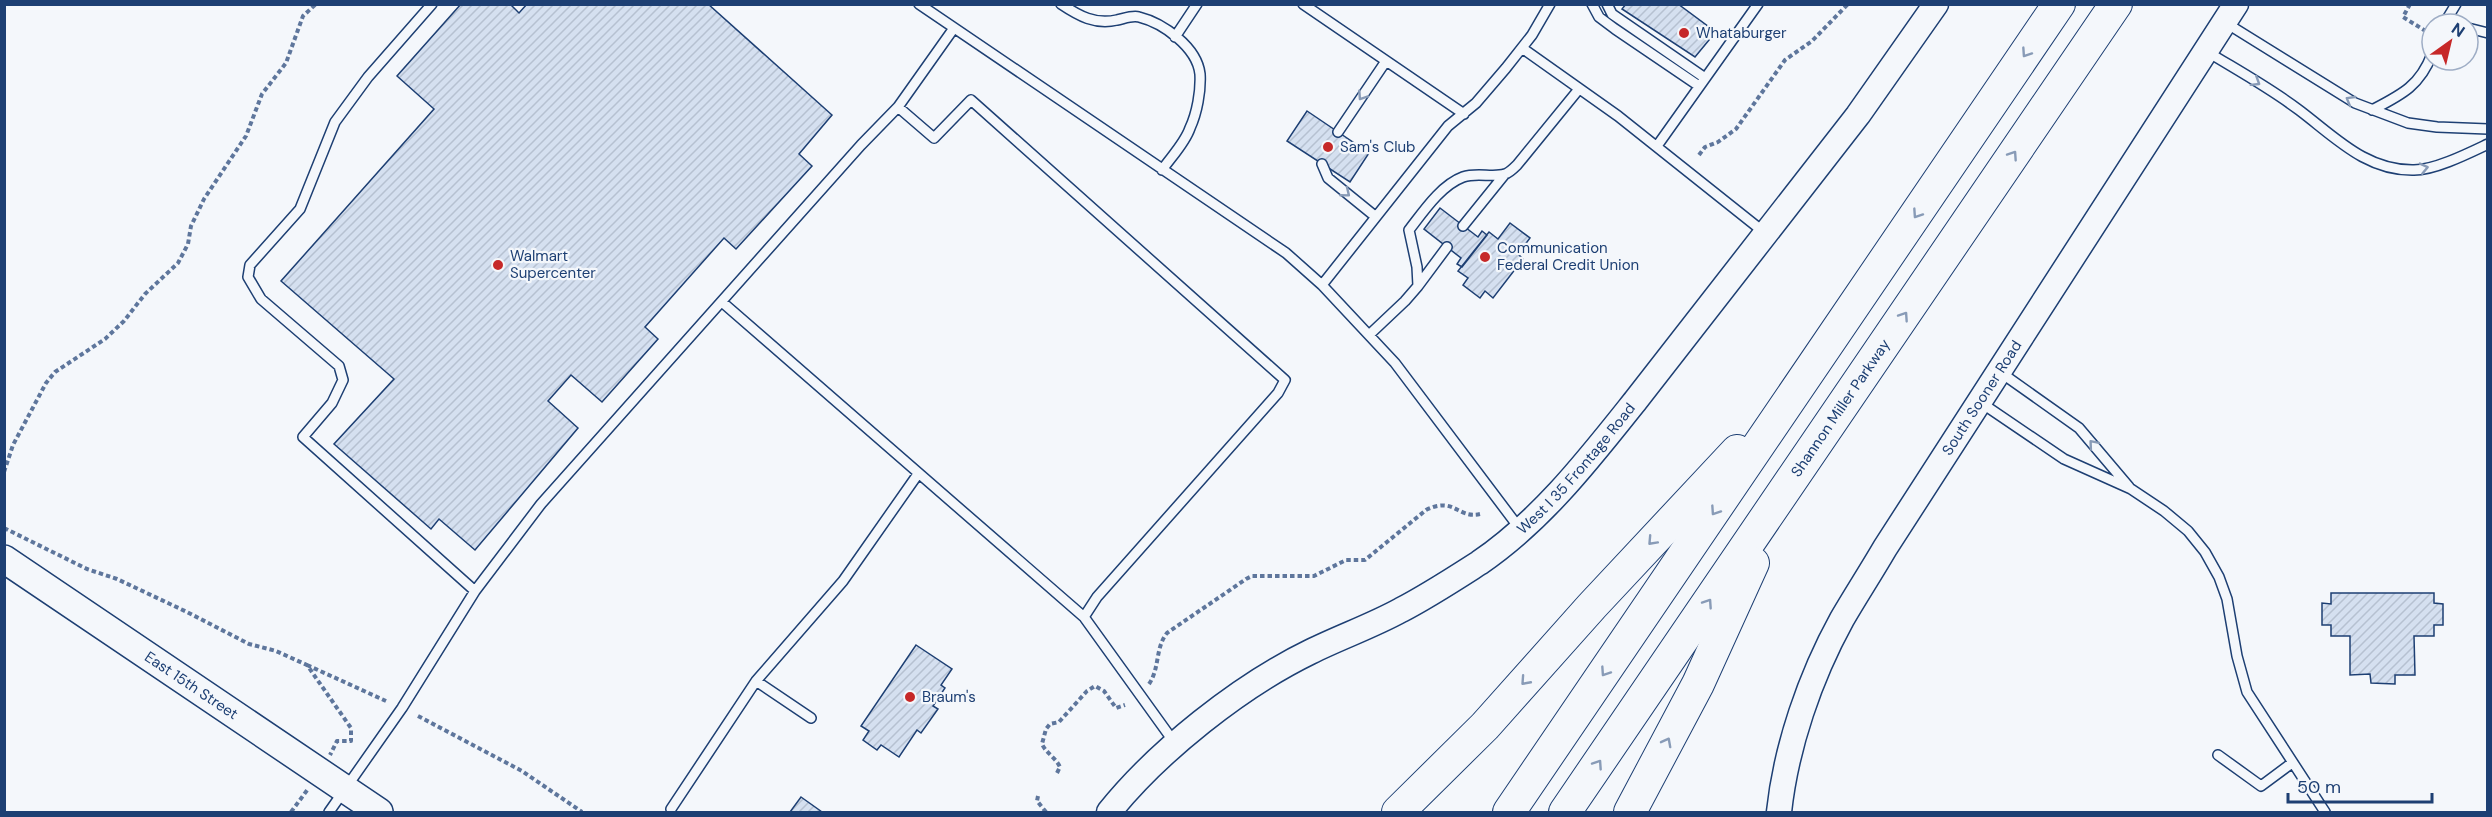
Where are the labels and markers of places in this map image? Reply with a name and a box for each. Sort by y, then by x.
place label: Whataburger [1696,23,1787,43]
marker: Whataburger [1677,26,1691,40]
place label: Sam's Club [1340,137,1415,157]
marker: Sam's Club [1321,140,1335,154]
place label: Communication Federal Credit Union [1497,238,1639,275]
place label: Walmart Supercenter [510,246,596,283]
marker: Communication Federal Credit Union [1478,250,1492,264]
marker: Walmart Supercenter [491,258,505,272]
place label: Braum's [922,687,976,707]
marker: Braum's [903,690,917,704]

